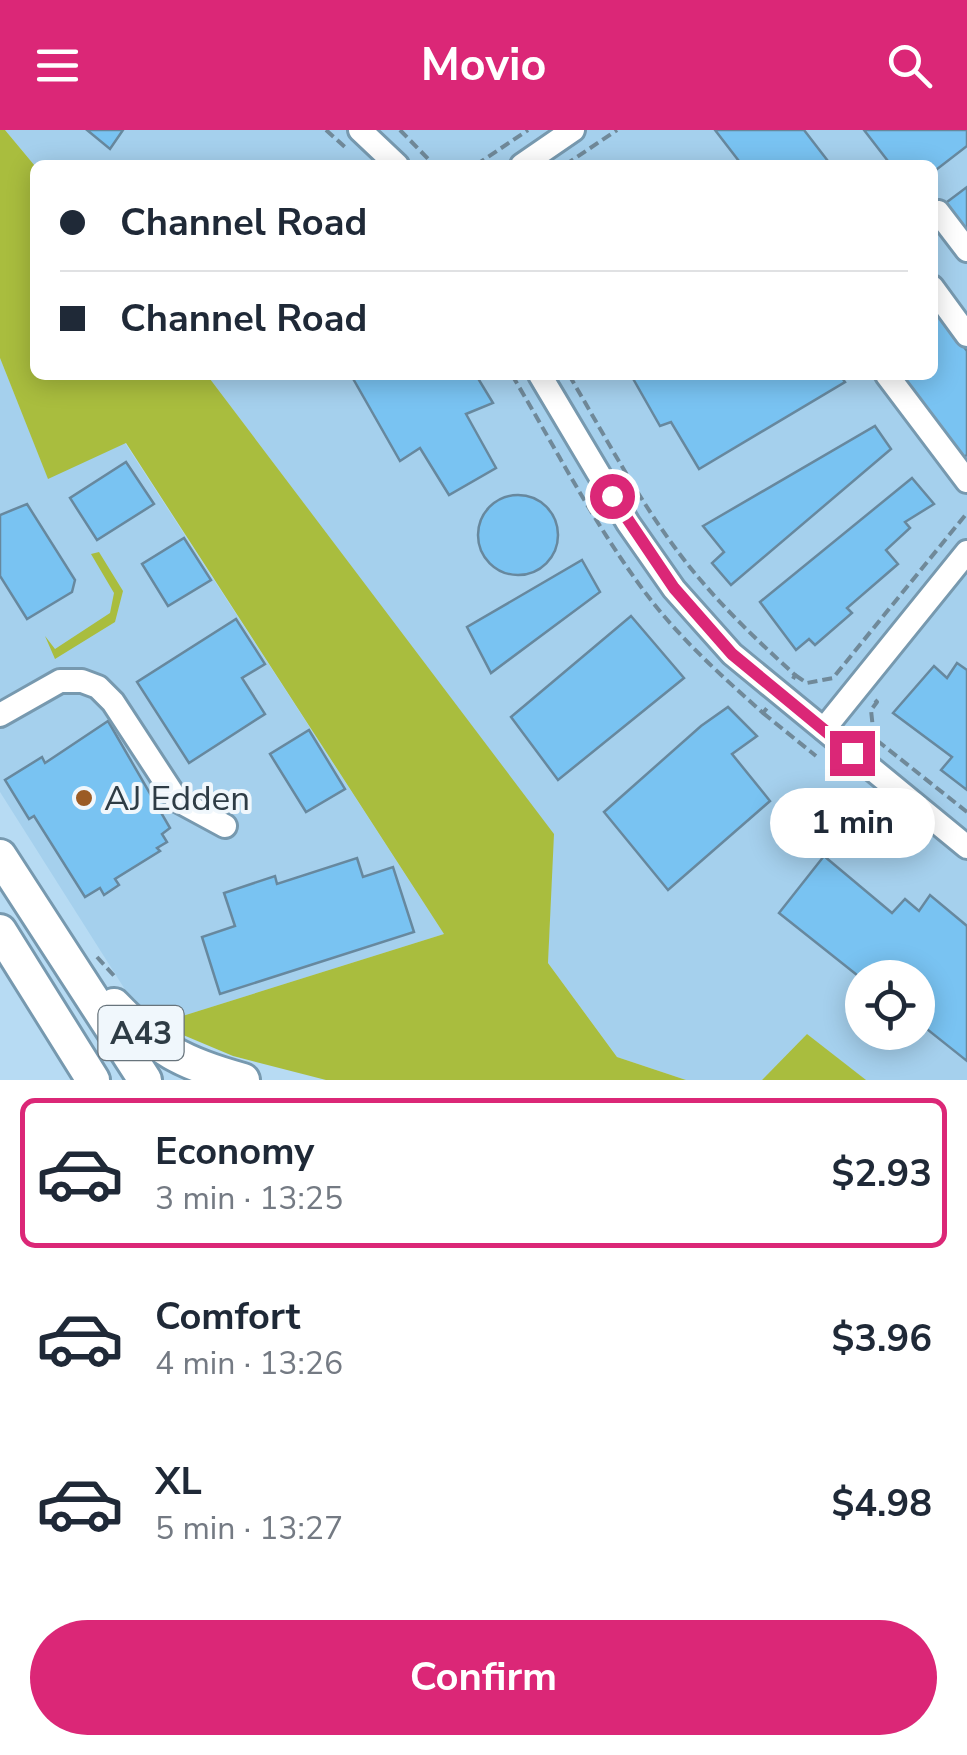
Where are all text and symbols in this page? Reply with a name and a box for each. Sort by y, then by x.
text: Movio [421,35,546,96]
icon: menu [30,38,85,93]
icon: search [882,38,937,93]
text: Channel Road [120,197,367,248]
text: Channel Road [120,293,367,344]
route start [590,474,635,519]
route end [830,731,875,776]
place label: AJ Edden [104,775,250,822]
marker: AJ Edden [73,787,95,809]
callout: 1 min [770,788,934,858]
text: 1 min [811,801,894,844]
map controls [845,960,935,1050]
button: locate [845,960,935,1050]
road number: A43 [98,1006,184,1060]
text: Economy [155,1126,314,1177]
icon: car [35,1128,125,1218]
text: $2.93 [831,1148,932,1199]
text: 3 min · 13:25 [155,1177,343,1220]
text: Comfort [155,1291,300,1342]
icon: car [35,1293,125,1383]
text: $3.96 [831,1313,932,1364]
text: 4 min · 13:26 [155,1342,343,1385]
text: XL [155,1456,202,1507]
icon: car [35,1458,125,1548]
text: $4.98 [831,1478,932,1529]
text: 5 min · 13:27 [155,1507,343,1550]
button: Confirm [30,1620,937,1735]

